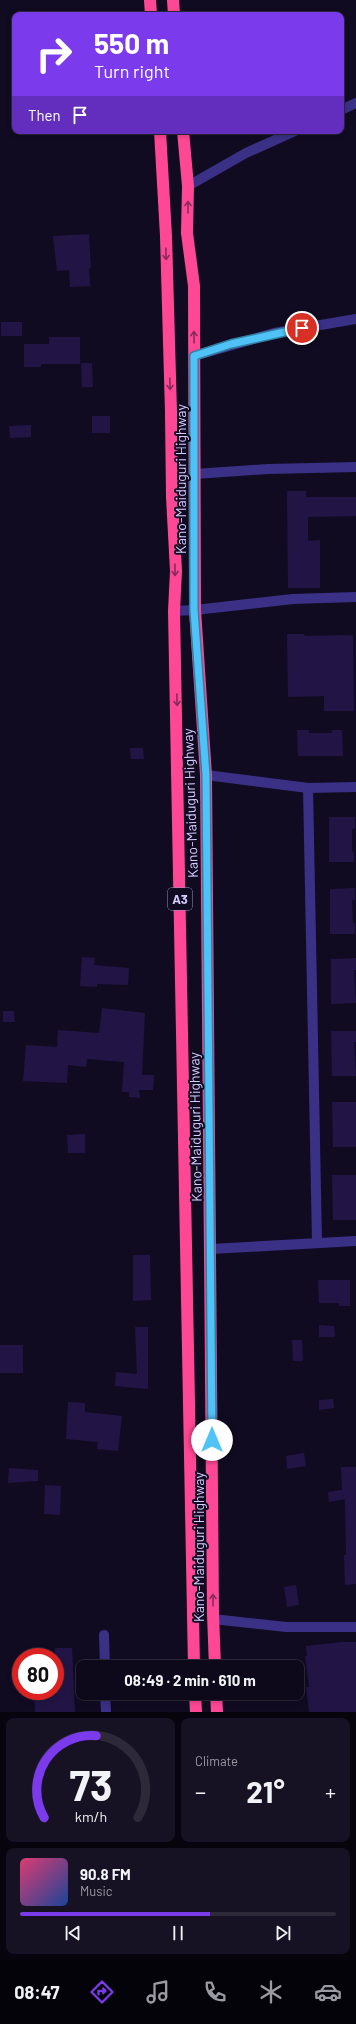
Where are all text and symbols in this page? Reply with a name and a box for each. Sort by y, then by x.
text: 550 m [94,26,169,60]
icon: right [28,28,80,80]
text: Turn right [94,60,170,82]
icon: arrive [69,104,91,126]
text: Then [28,106,61,124]
one-way arrow [184,201,191,214]
one-way arrow [163,247,170,260]
pin [285,311,319,345]
icon: arrive [291,317,313,339]
one-way arrow [190,331,198,344]
one-way arrow [167,377,174,390]
street label: Kano-Maiduguri Highway [172,404,189,554]
one-way arrow [171,563,179,576]
one-way arrow [173,693,181,706]
street label: Kano-Maiduguri Highway [179,727,201,878]
road number: A3 [168,888,192,910]
street label: Kano-Maiduguri Highway [185,1051,205,1202]
position arrow [191,1419,233,1461]
street label: Kano-Maiduguri Highway [190,1472,207,1622]
one-way arrow [209,1594,217,1607]
speed limit sign: 80 [12,1648,64,1700]
text: 08:49 · 2 min · 610 m [124,1671,256,1689]
text: Climate [195,1753,238,1769]
text: 73 [69,1759,112,1809]
text: 21° [246,1773,285,1809]
text: − [195,1778,206,1804]
text: + [325,1778,336,1804]
text: km/h [74,1808,107,1825]
text: 90.8 FM [80,1865,131,1883]
text: Music [80,1883,113,1899]
icon: previous [62,1922,84,1944]
icon: pause [167,1922,189,1944]
icon: next [272,1922,294,1944]
icon: directions [88,1978,116,2006]
icon: music [144,1978,172,2006]
icon: phone [201,1978,229,2006]
icon: climate [257,1978,285,2006]
icon: car [314,1978,342,2006]
text: 08:47 [14,1981,59,2003]

